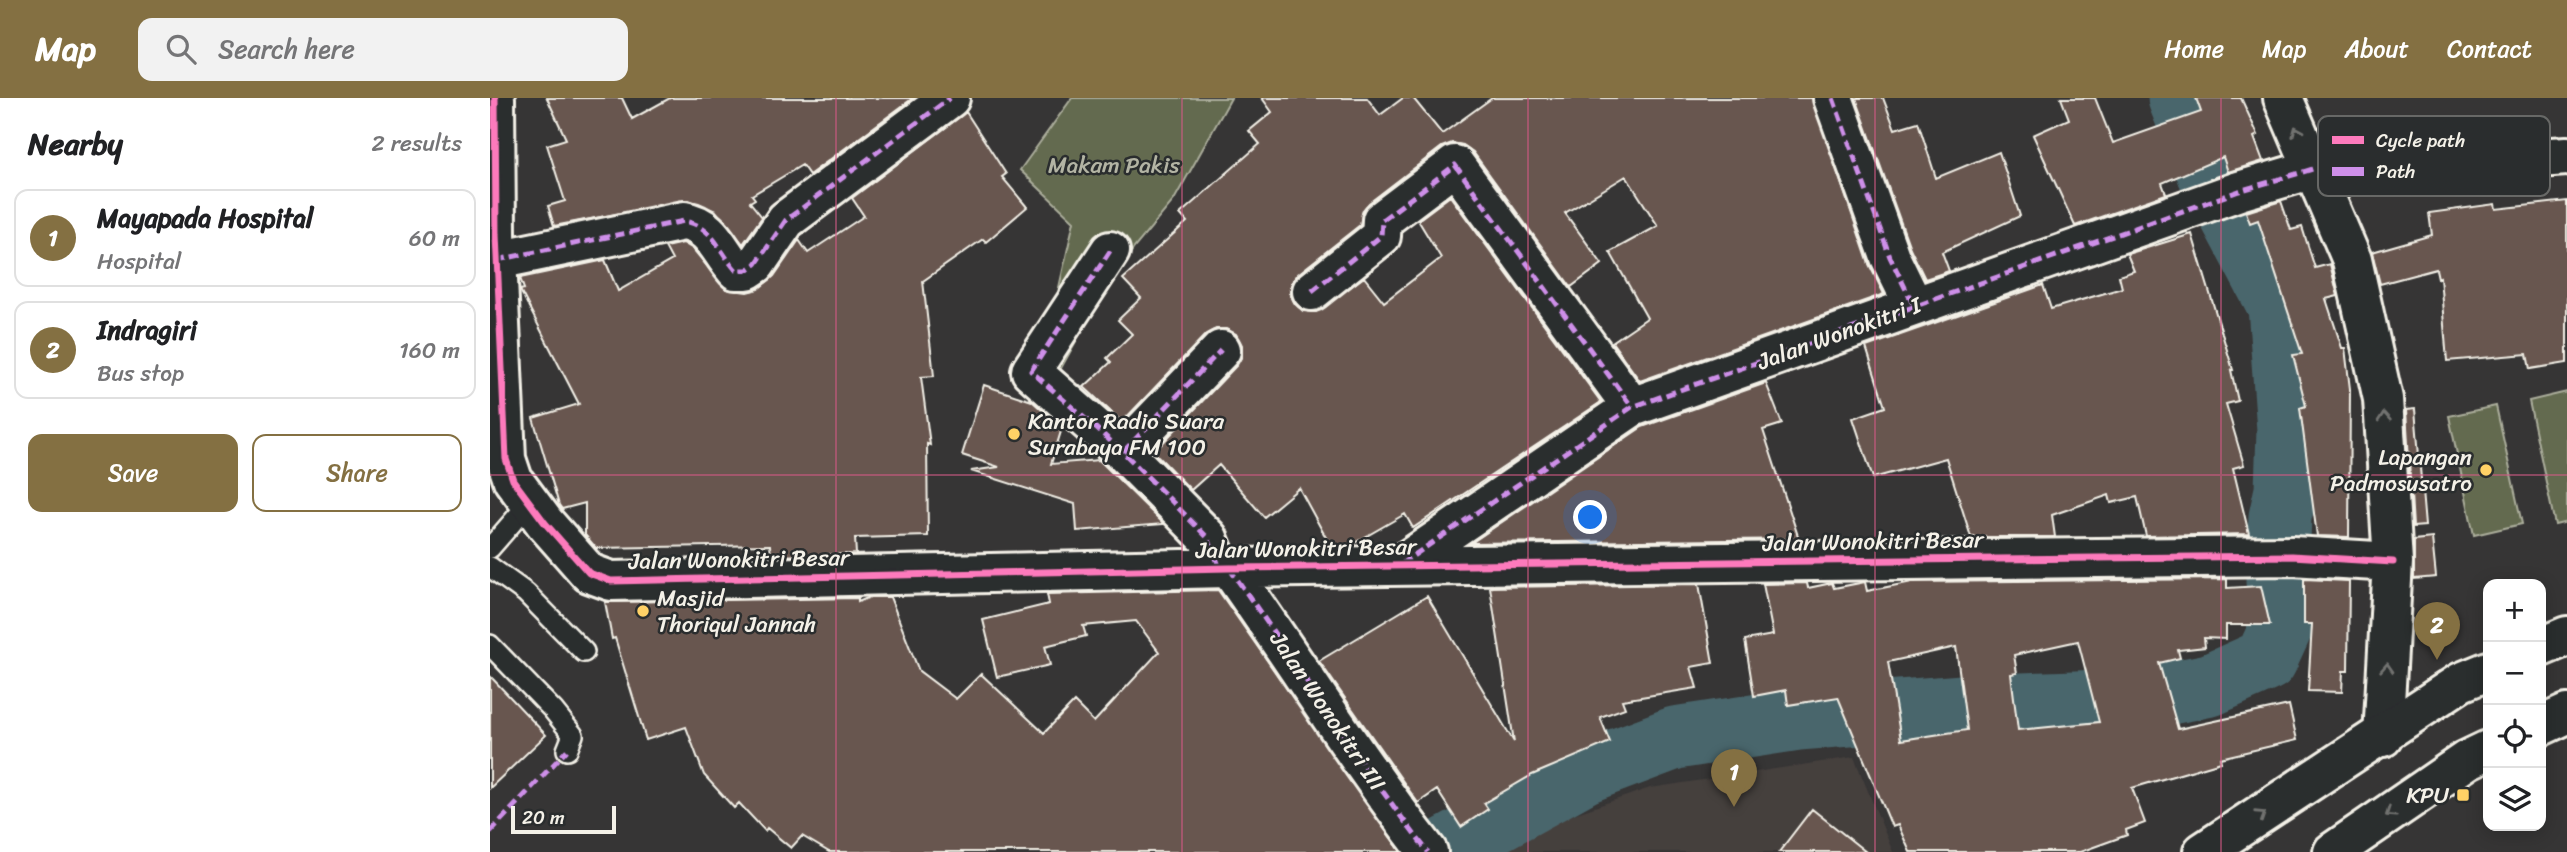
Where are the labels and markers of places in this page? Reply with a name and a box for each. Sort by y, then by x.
place label: Kantor Radio Suara Surabaya FM 100 [1028,401,1224,468]
marker: Kantor Radio Suara Surabaya FM 100 [1006,426,1022,442]
place label: Lapangan Padmosusatro [2330,437,2472,504]
marker: Lapangan Padmosusatro [2478,462,2494,478]
place label: Masjid Thoriqul Jannah [657,578,816,645]
pin: 2 [2414,602,2460,660]
marker: Masjid Thoriqul Jannah [635,603,651,619]
pin: 1 [1711,749,1757,807]
place label: KPU [2406,775,2450,816]
marker: KPU [2455,787,2471,803]

